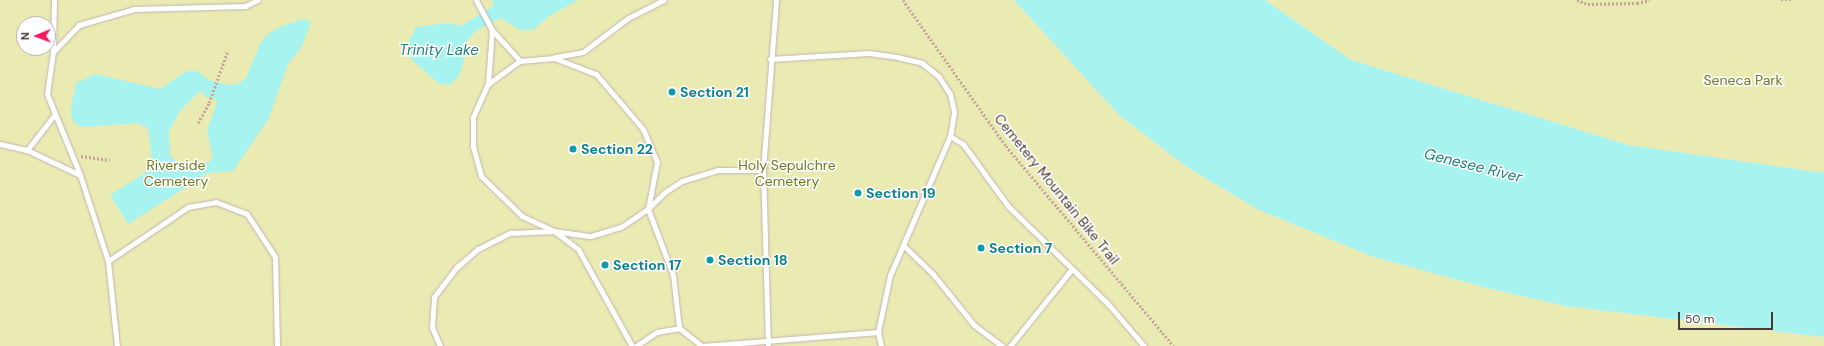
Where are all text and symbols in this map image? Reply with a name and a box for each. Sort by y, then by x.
north arrow [16,16,56,56]
text: N [18,32,32,40]
water label: Trinity Lake [399,42,479,60]
park label: Seneca Park [1703,72,1783,88]
place label: Section 21 [680,84,749,100]
marker: Section 21 [667,87,677,97]
street label: Cemetery Mountain Bike Trail [991,110,1123,268]
place label: Section 22 [581,141,653,157]
marker: Section 22 [568,144,578,154]
water label: Genesee River [1422,145,1524,187]
park label: Riverside Cemetery [144,157,208,190]
park label: Holy Sepulchre Cemetery [738,157,836,190]
place label: Section 19 [866,185,936,201]
marker: Section 19 [853,188,863,198]
place label: Section 7 [989,240,1052,256]
marker: Section 7 [976,243,986,253]
place label: Section 18 [718,252,788,268]
marker: Section 18 [705,255,715,265]
place label: Section 17 [613,257,681,273]
marker: Section 17 [600,260,610,270]
scale bar [1680,304,1775,330]
text: 50 m [1685,311,1714,327]

